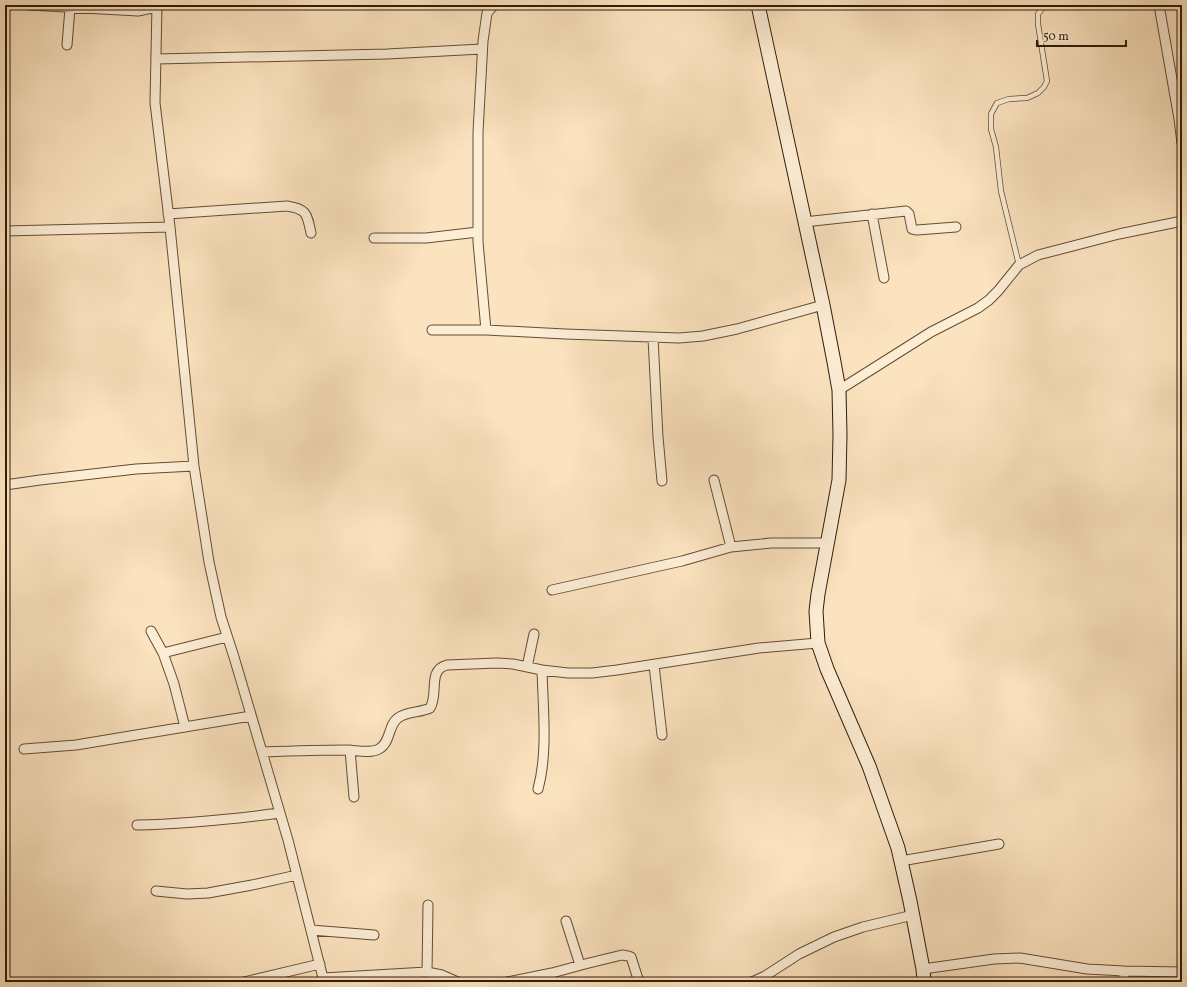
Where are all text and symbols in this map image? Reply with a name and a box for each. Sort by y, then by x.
scale bar [1037,22,1126,48]
text: 50 m [1043,29,1069,45]

